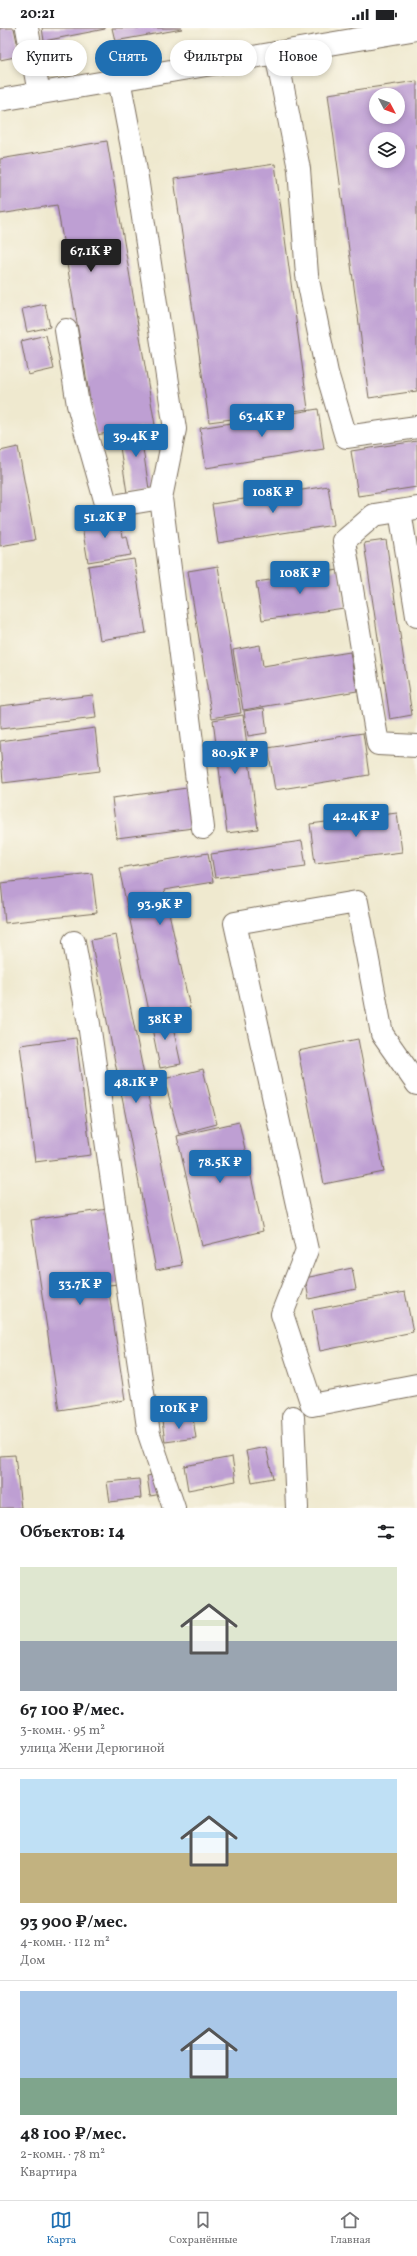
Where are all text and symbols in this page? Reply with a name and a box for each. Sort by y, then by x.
text: 20:21 [20,4,55,25]
chip: Купить [12,40,87,76]
chip: Снять [95,40,162,76]
chip: Фильтры [170,40,257,76]
chip: Новое [265,40,332,76]
north arrow [369,88,405,124]
map controls [369,88,405,168]
button: layers [369,132,405,168]
pin: 67.1K ₽ [54,239,128,273]
text: 67.1K ₽ [70,243,112,261]
pin: 63.4K ₽ [225,404,299,438]
text: 63.4K ₽ [239,408,285,426]
pin: 39.4K ₽ [99,424,173,458]
text: 39.4K ₽ [113,428,159,446]
pin: 108K ₽ [240,480,306,514]
text: 108K ₽ [252,484,294,502]
pin: 51.2K ₽ [68,505,142,539]
text: 51.2K ₽ [84,509,126,527]
pin: 108K ₽ [267,561,333,595]
text: 108K ₽ [279,565,321,583]
pin: 80.9K ₽ [198,741,272,775]
text: 80.9K ₽ [212,745,258,763]
pin: 42.4K ₽ [319,804,393,838]
text: 42.4K ₽ [332,808,380,826]
pin: 93.9K ₽ [123,892,197,926]
text: 93.9K ₽ [137,896,183,914]
pin: 38K ₽ [137,1007,193,1041]
text: 38K ₽ [148,1011,182,1029]
pin: 48.1K ₽ [99,1070,173,1104]
text: 48.1K ₽ [114,1074,158,1092]
pin: 78.5K ₽ [183,1150,257,1184]
text: 78.5K ₽ [198,1154,242,1172]
pin: 33.7K ₽ [43,1272,117,1306]
text: 33.7K ₽ [58,1276,102,1294]
pin: 101K ₽ [146,1396,212,1430]
text: 101K ₽ [159,1400,199,1418]
text: Объектов: 14 [20,1521,125,1544]
icon: filters [375,1521,397,1543]
icon: home [173,1593,245,1665]
text: 67 100 ₽/мес. [20,1699,125,1722]
text: 3-комн. · 95 m² [20,1722,105,1740]
text: улица Жени Дерюгиной [20,1740,165,1758]
icon: home [173,1805,245,1877]
text: 93 900 ₽/мес. [20,1911,128,1934]
text: 4-комн. · 112 m² [20,1934,110,1952]
text: Дом [20,1952,45,1970]
icon: home [173,2017,245,2089]
text: 48 100 ₽/мес. [20,2123,127,2146]
text: 2-комн. · 78 m² [20,2146,105,2164]
text: Квартира [20,2164,77,2182]
tab: Карта [46,2209,76,2248]
tab: Сохранённые [169,2209,238,2248]
tab: Главная [330,2209,371,2248]

